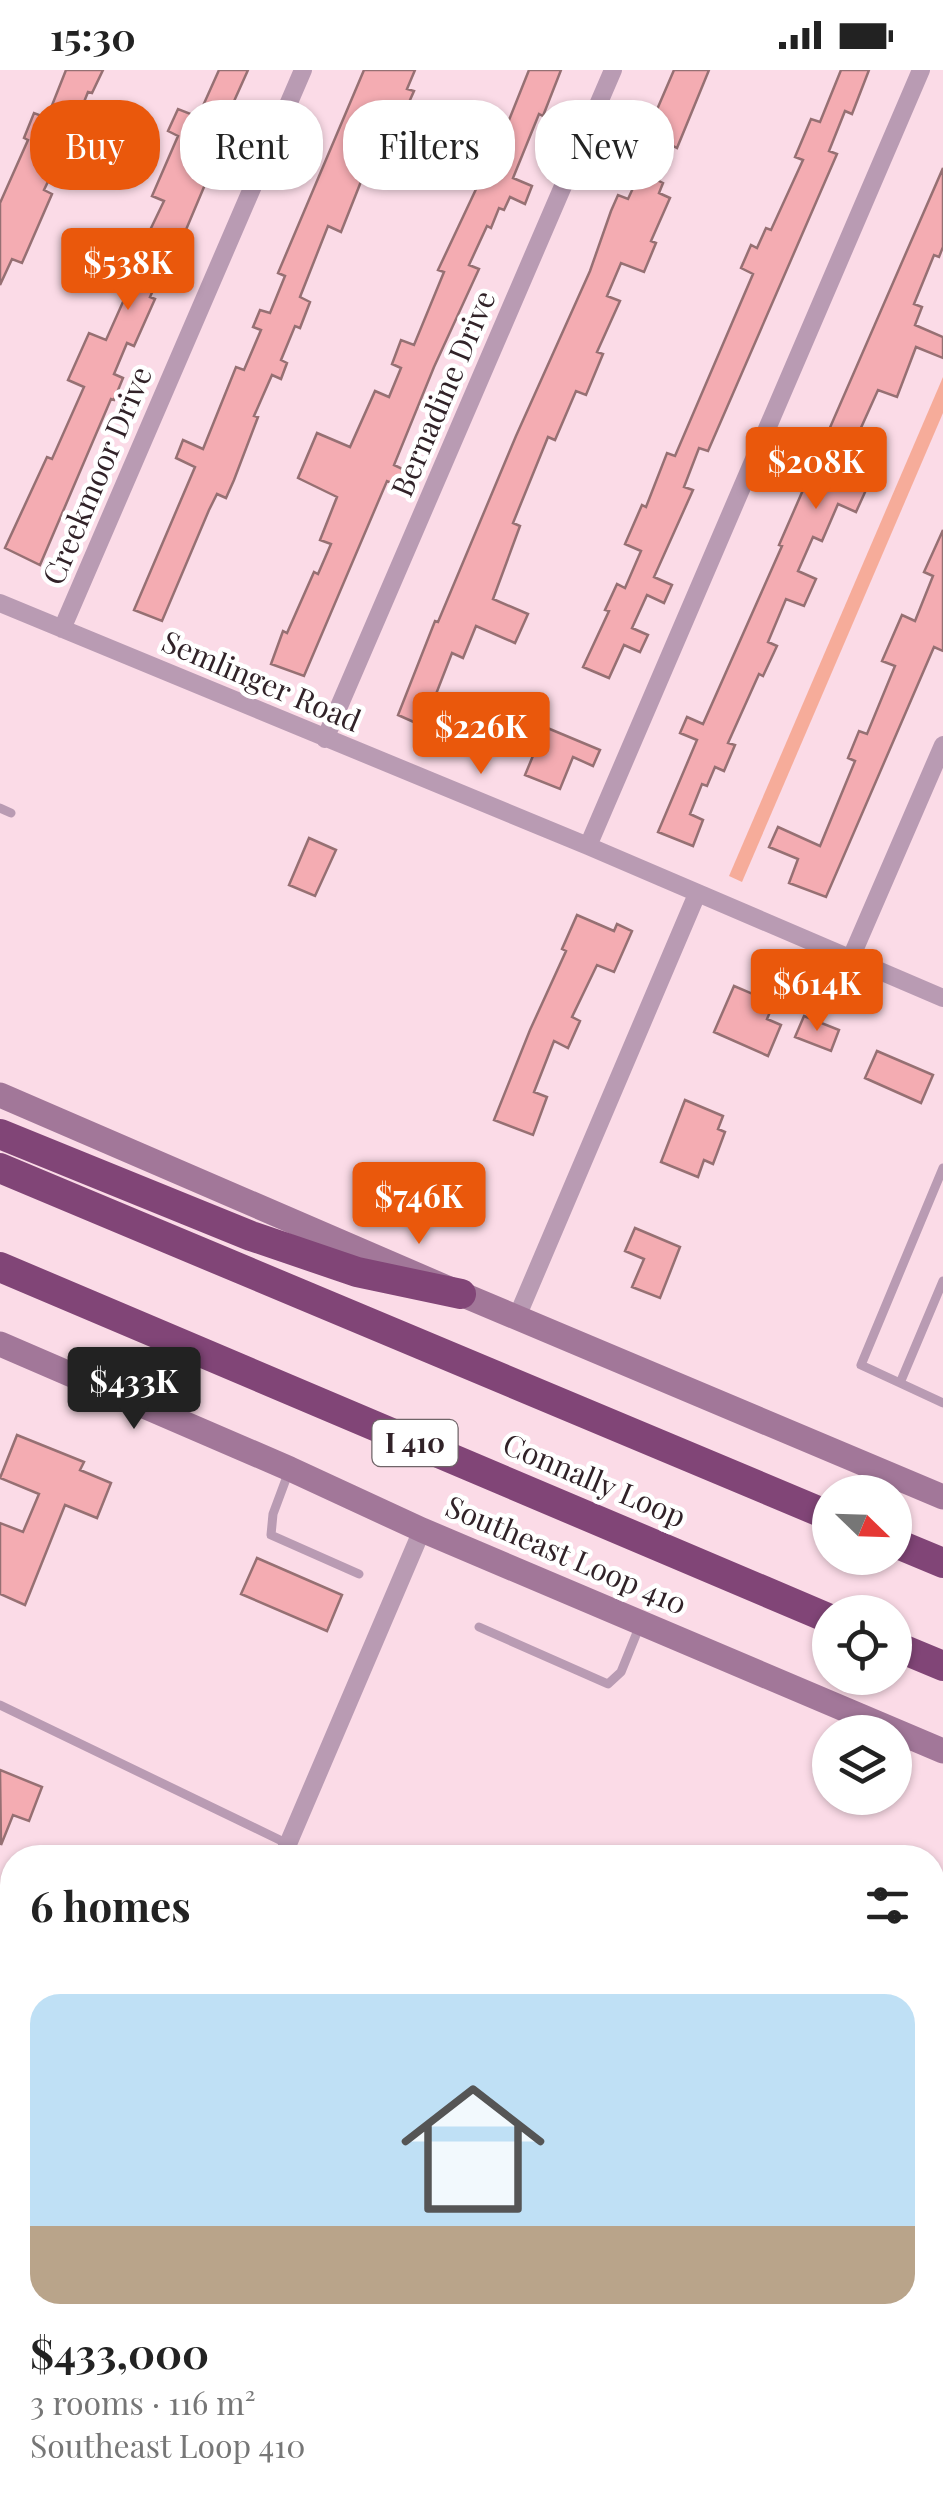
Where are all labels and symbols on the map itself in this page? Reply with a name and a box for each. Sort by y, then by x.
pin: $538K [58,228,198,313]
street label: Bernadine Drive [381,284,504,502]
street label: Creekmoor Drive [32,360,160,590]
pin: $208K [746,427,886,512]
street label: Semlinger Road [156,620,367,740]
pin: $226K [411,692,551,777]
pin: $614K [747,949,887,1034]
pin: $746K [349,1162,489,1247]
pin: $433K [64,1347,204,1432]
road number: I 410 [372,1420,458,1466]
street label: Connally Loop [497,1423,692,1536]
north arrow [812,1475,912,1575]
street label: Southeast Loop 410 [440,1485,693,1623]

